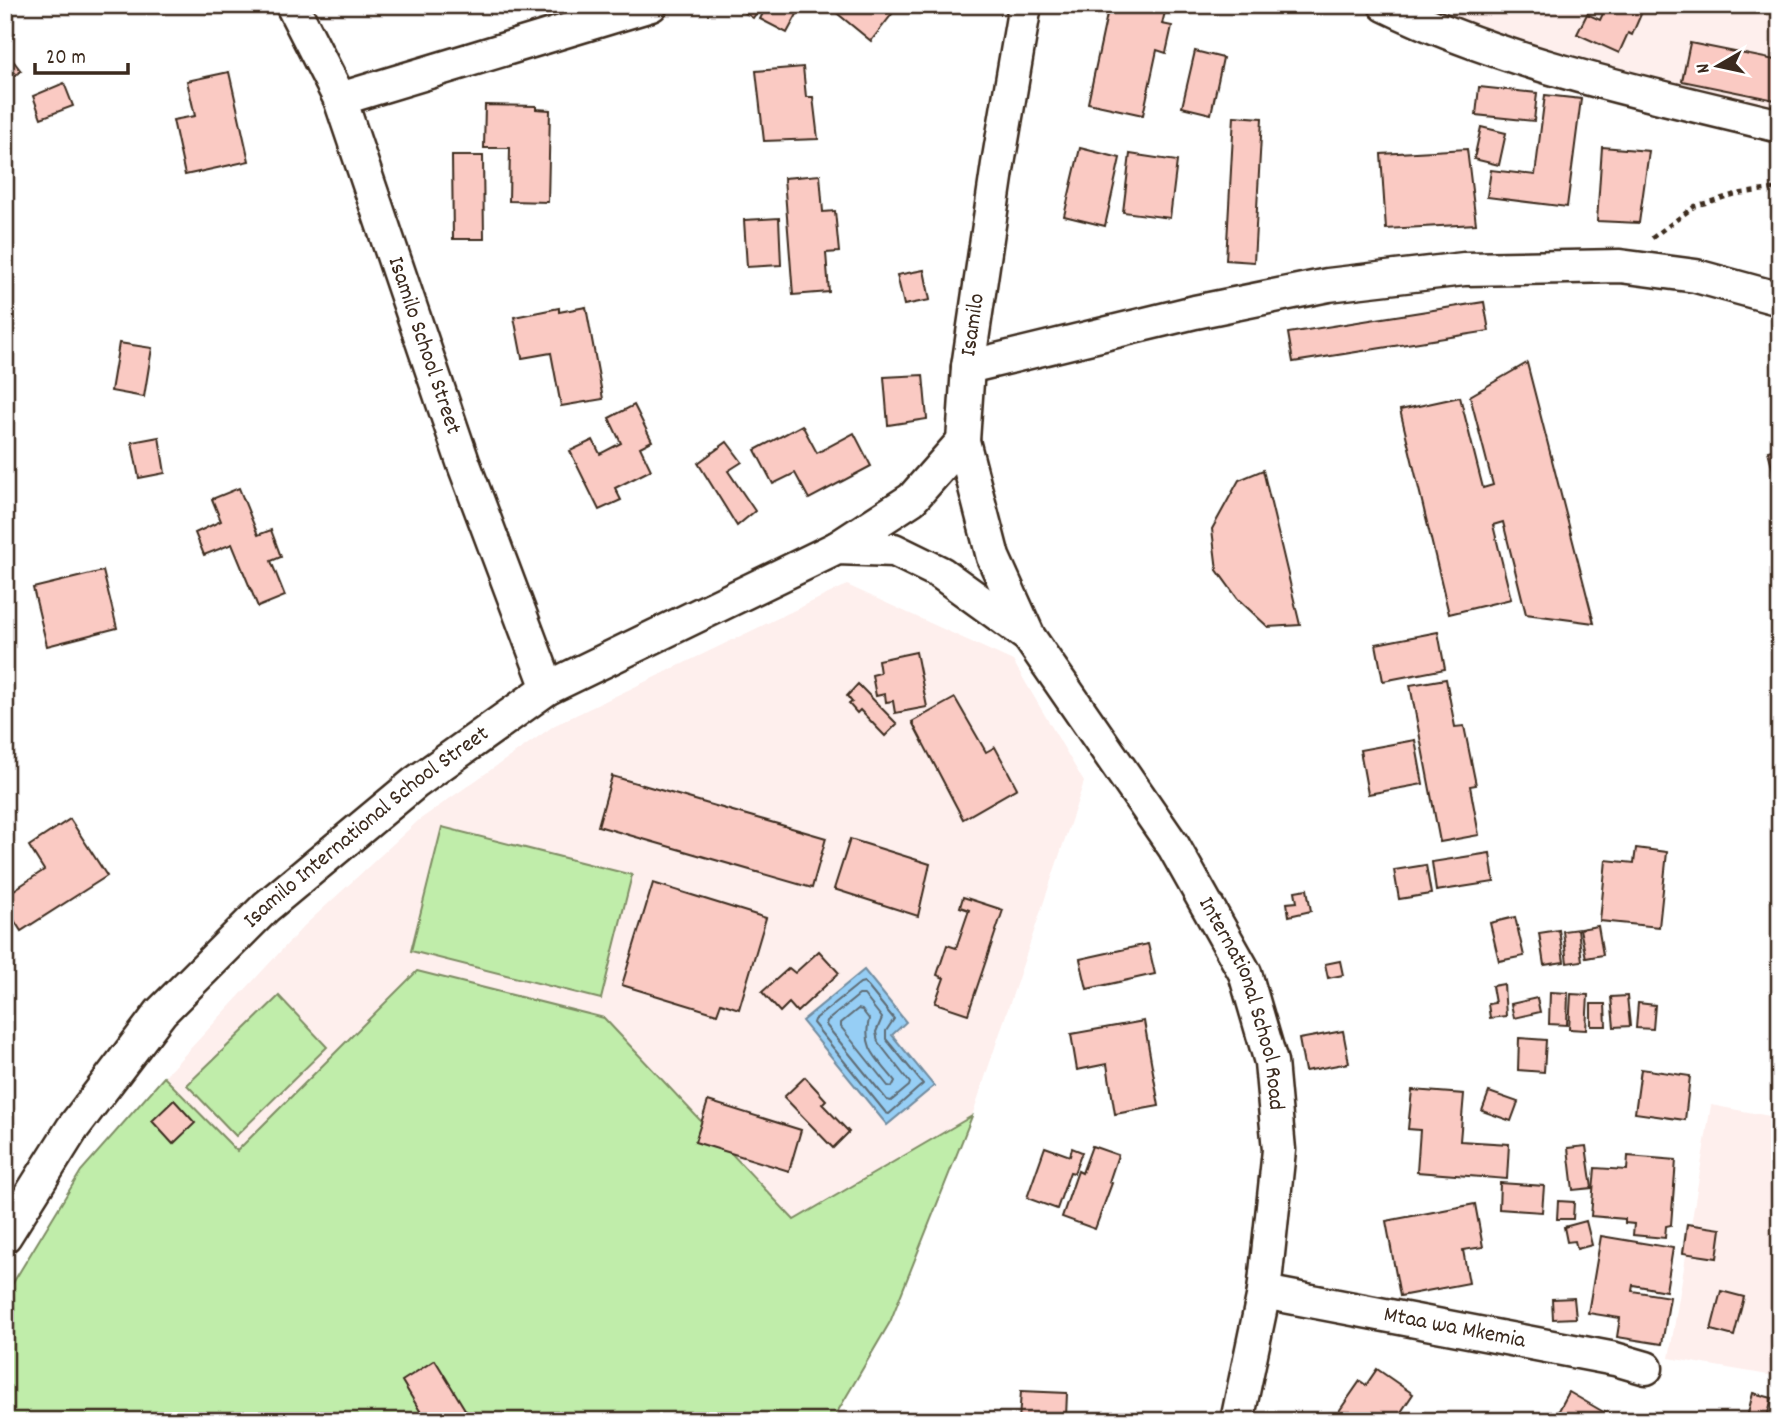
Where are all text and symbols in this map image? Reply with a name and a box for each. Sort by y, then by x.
scale bar [35,32,128,76]
north arrow [1684,32,1754,102]
text: 20 m [46,44,86,74]
text: N [1691,61,1719,75]
street label: Isamilo School Street [378,252,469,439]
street label: Isamilo [953,291,995,359]
street label: Isamilo International School Street [236,718,496,937]
street label: International School Road [1189,891,1292,1111]
street label: Mtaa wa Mkemia [1381,1299,1529,1358]

